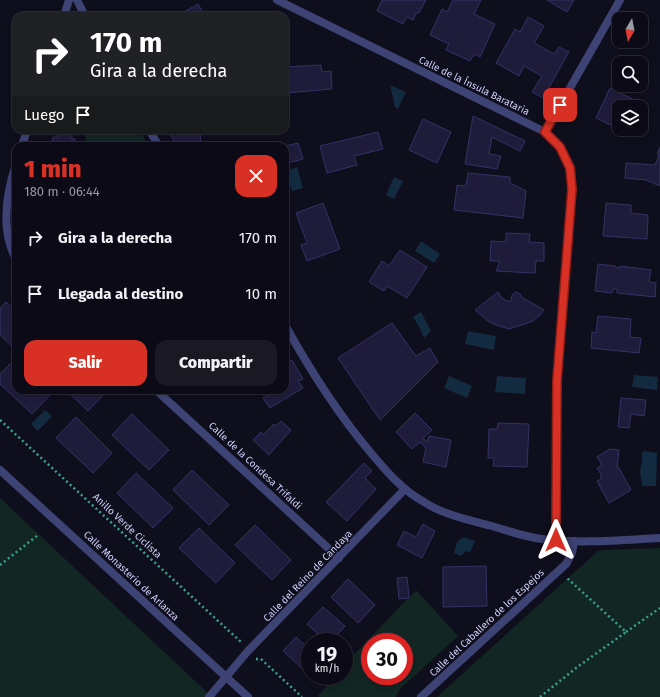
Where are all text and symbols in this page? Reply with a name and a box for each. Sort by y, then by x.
north arrow [612,12,648,48]
map controls [612,12,648,136]
text: 170 m [90,26,162,59]
icon: right [24,28,76,80]
street label: Calle de la Ínsula Barataria [417,52,532,118]
button: search [612,56,648,92]
text: Gira a la derecha [90,60,227,82]
pin [543,88,577,122]
icon: arrive [549,94,571,116]
button: layers [612,100,648,136]
icon: arrive [72,104,94,126]
text: Luego [24,106,64,124]
text: 1 min [24,155,82,183]
button: close [235,155,277,197]
text: 180 m · 06:44 [24,184,100,199]
icon: right [24,227,46,249]
text: Gira a la derecha [58,229,172,247]
text: 170 m [239,229,277,247]
icon: arrive [24,283,46,305]
text: Llegada al destino [58,285,183,303]
text: 10 m [245,285,277,303]
button: Salir [24,340,147,386]
button: Compartir [155,340,277,386]
street label: Calle de la Condesa Trifaldi [206,420,304,512]
street label: Anillo Verde Ciclista [90,491,164,561]
position arrow [535,519,577,561]
street label: Calle del Reino de Candaya [261,528,355,624]
street label: Calle Monasterio de Arlanza [81,529,181,623]
street label: Calle del Caballero de los Espejos [427,567,547,679]
speed limit sign: 30 [361,633,413,685]
text: 19 [317,642,337,666]
text: km/h [315,663,339,675]

